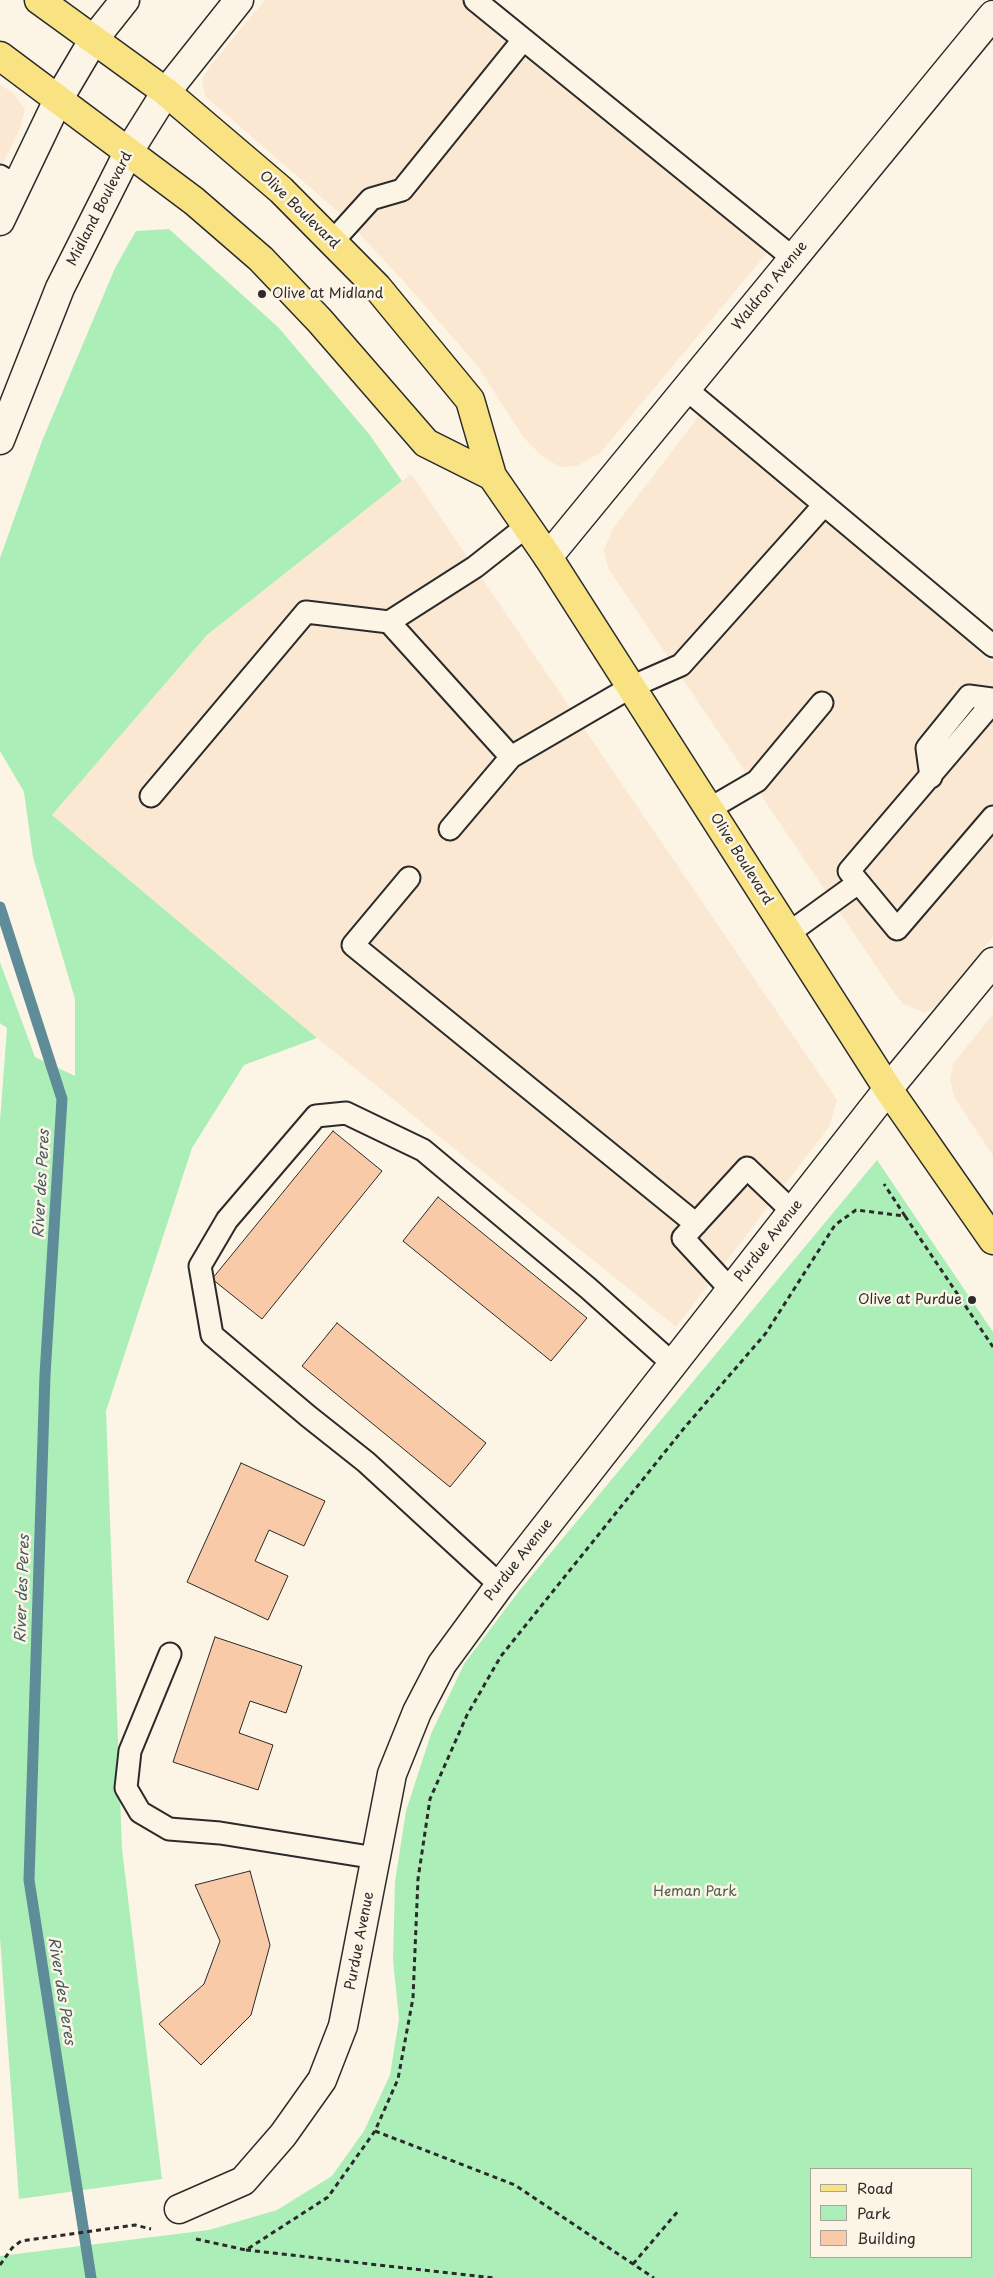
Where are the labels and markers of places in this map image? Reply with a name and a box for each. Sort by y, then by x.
place label: Olive at Midland [272,286,383,302]
marker: Olive at Midland [256,288,268,300]
place label: Olive at Purdue [858,1292,962,1308]
marker: Olive at Purdue [966,1294,978,1306]

